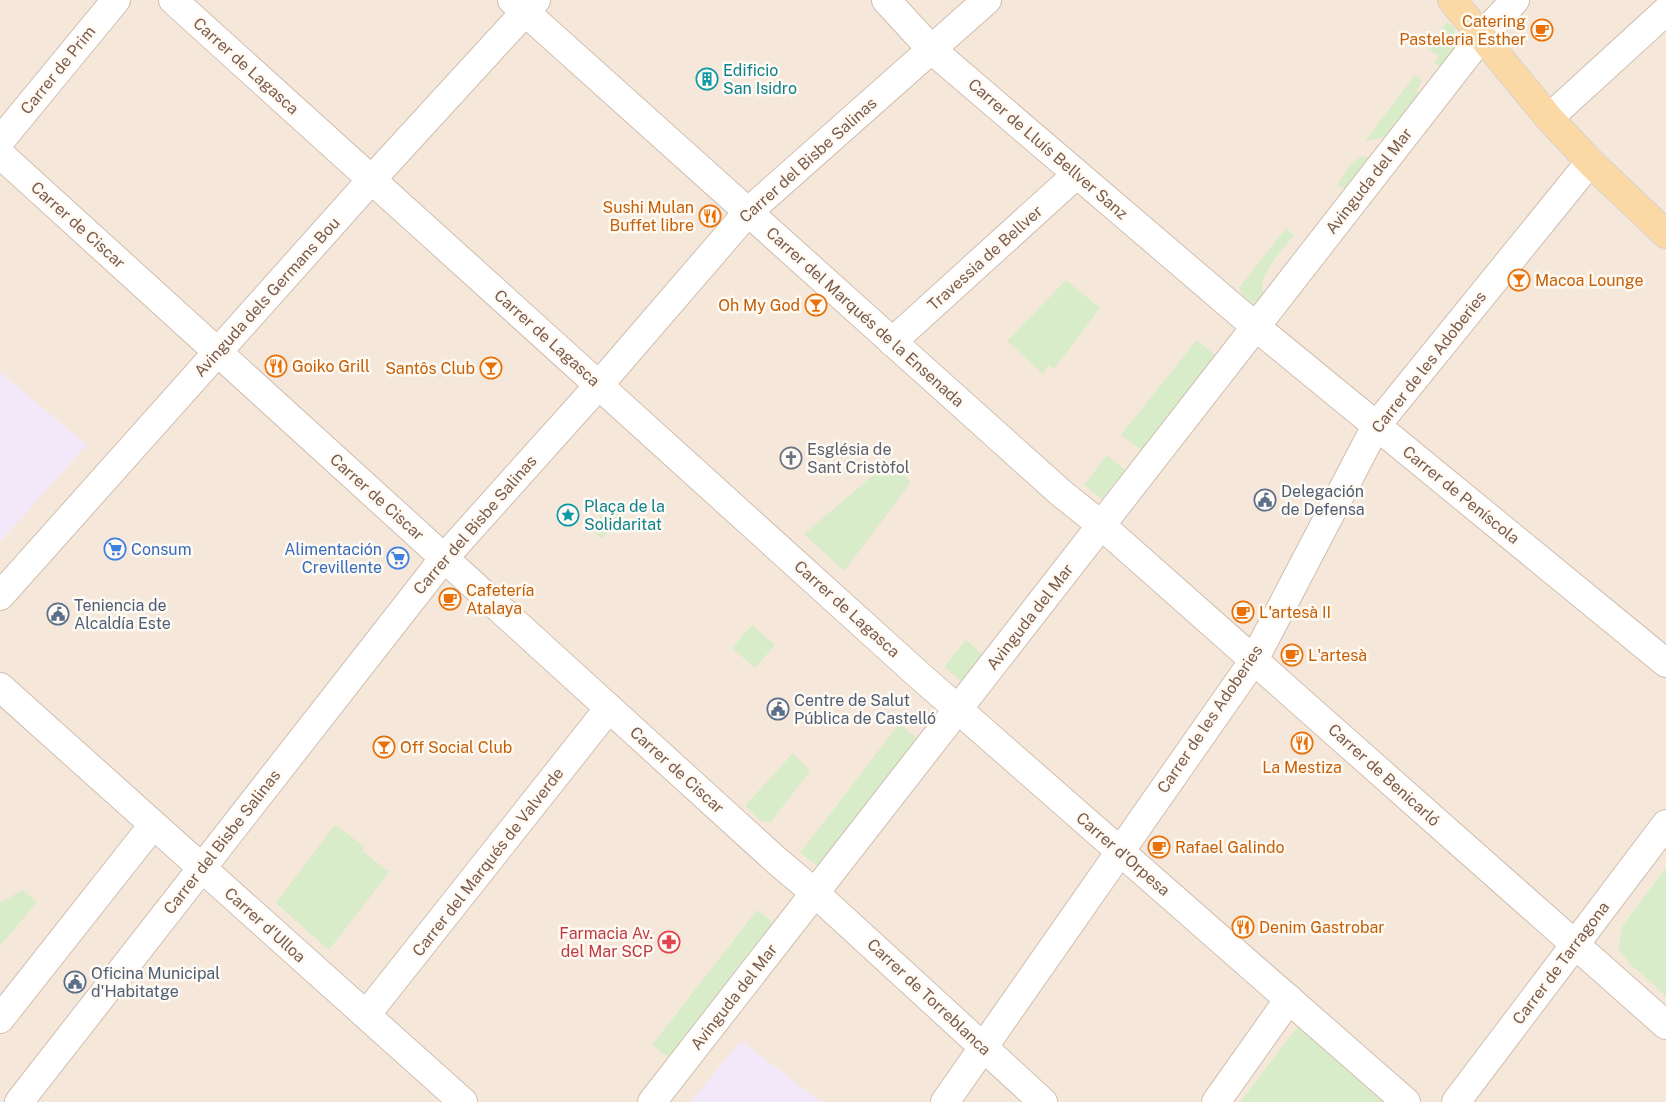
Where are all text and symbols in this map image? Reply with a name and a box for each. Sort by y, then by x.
place label: Catering Pasteleria Esther [1399,12,1526,49]
street label: Carrer de Lagasca [189,14,303,118]
cafe icon: Catering Pasteleria Esther [1530,18,1554,42]
street label: Carrer de Prim [17,22,99,118]
place label: Edificio San Isidro [723,61,797,98]
building icon: Edificio San Isidro [695,67,719,91]
street label: Carrer de Lluís Bellver Sanz [964,75,1132,224]
street label: Carrer del Bisbe Salinas [735,93,881,227]
street label: Avinguda del Mar [1322,124,1416,238]
street label: Carrer de Ciscar [27,178,129,272]
place label: Sushi Mulan Buffet libre [602,198,694,235]
street label: Travessia de Bellver [924,202,1046,314]
restaurant icon: Sushi Mulan Buffet libre [698,204,722,228]
street label: Avinguda dels Germans Bou [190,213,344,381]
street label: Carrer del Marqués de la Ensenada [762,223,968,411]
bar icon: Macoa Lounge [1507,268,1531,292]
place label: Macoa Lounge [1535,271,1644,290]
street label: Carrer de Lagasca [490,286,604,390]
street label: Carrer de les Adoberies [1368,287,1490,437]
bar icon: Oh My God [804,293,828,317]
place label: Oh My God [718,296,800,315]
restaurant icon: Goiko Grill [264,354,288,378]
bar icon: Santôs Club [479,356,503,380]
place label: Goiko Grill [292,357,370,376]
place label: Santôs Club [385,359,475,378]
place label: Església de Sant Cristòfol [807,440,910,477]
street label: Carrer de Peníscola [1399,442,1523,548]
church icon: Església de Sant Cristòfol [779,446,803,470]
street label: Carrer de Ciscar [326,450,428,544]
street label: Carrer del Bisbe Salinas [409,452,541,598]
place label: Delegación de Defensa [1281,482,1365,519]
public building icon: Delegación de Defensa [1253,488,1277,512]
place label: Plaça de la Solidaritat [584,497,665,534]
place icon: Plaça de la Solidaritat [556,503,580,527]
supermarket icon: Consum [103,537,127,561]
place label: Consum [131,540,192,559]
place label: Alimentación Crevillente [284,540,382,577]
supermarket icon: Alimentación Crevillente [386,546,410,570]
street label: Carrer de Lagasca [790,557,904,661]
street label: Avinguda del Mar [983,560,1077,674]
place label: Cafetería Atalaya [466,581,534,618]
cafe icon: Cafetería Atalaya [438,587,462,611]
place label: Teniencia de Alcaldía Este [74,596,171,633]
cafe icon: L'artesà II [1231,600,1255,624]
public building icon: Teniencia de Alcaldía Este [46,602,70,626]
place label: L'artesà II [1259,603,1331,622]
street label: Carrer de les Adoberies [1153,641,1267,797]
cafe icon: L'artesà [1280,643,1304,667]
place label: L'artesà [1308,646,1367,665]
place label: Centre de Salut Pública de Castelló [794,691,936,728]
public building icon: Centre de Salut Pública de Castelló [766,697,790,721]
street label: Carrer de Benicarló [1324,720,1444,830]
street label: Carrer de Ciscar [626,723,728,817]
restaurant icon: La Mestiza [1290,731,1314,755]
bar icon: Off Social Club [372,735,396,759]
place label: Off Social Club [400,738,512,757]
place label: La Mestiza [1262,758,1342,777]
street label: Carrer del Marqués de Valverde [408,764,568,960]
street label: Carrer del Bisbe Salinas [160,766,284,918]
street label: Carrer d'Orpesa [1072,808,1174,900]
cafe icon: Rafael Galindo [1147,835,1171,859]
place label: Rafael Galindo [1175,838,1285,857]
street label: Carrer d'Ulloa [221,884,309,966]
street label: Carrer de Tarragona [1509,898,1613,1028]
restaurant icon: Denim Gastrobar [1231,915,1255,939]
place label: Denim Gastrobar [1259,918,1385,937]
place label: Farmacia Av. del Mar SCP [559,924,653,961]
pharmacy icon: Farmacia Av. del Mar SCP [657,930,681,954]
street label: Carrer de Torreblanca [863,935,995,1059]
street label: Avinguda del Mar [687,940,781,1054]
place label: Oficina Municipal d'Habitatge [91,964,220,1001]
public building icon: Oficina Municipal d'Habitatge [63,970,87,994]

